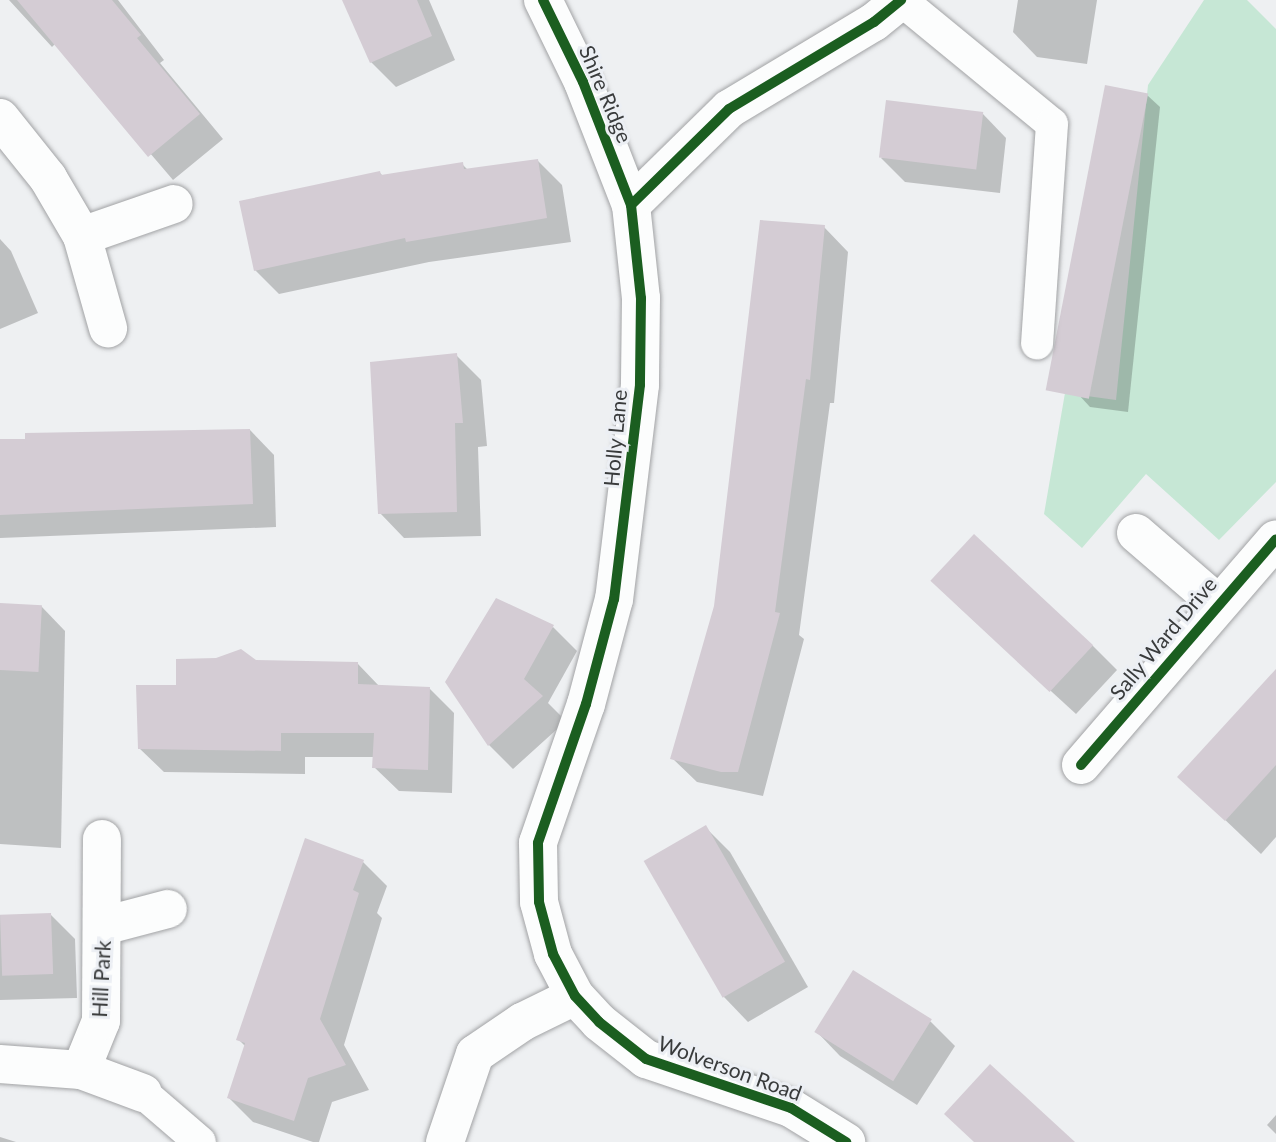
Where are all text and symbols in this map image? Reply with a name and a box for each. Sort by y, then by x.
street label: Shire Ridge [574,42,638,146]
street label: Holly Lane [598,388,632,488]
street label: Sally Ward Drive [1104,571,1222,705]
street label: Hill Park [86,940,116,1018]
street label: Wolverson Road [655,1030,805,1106]

